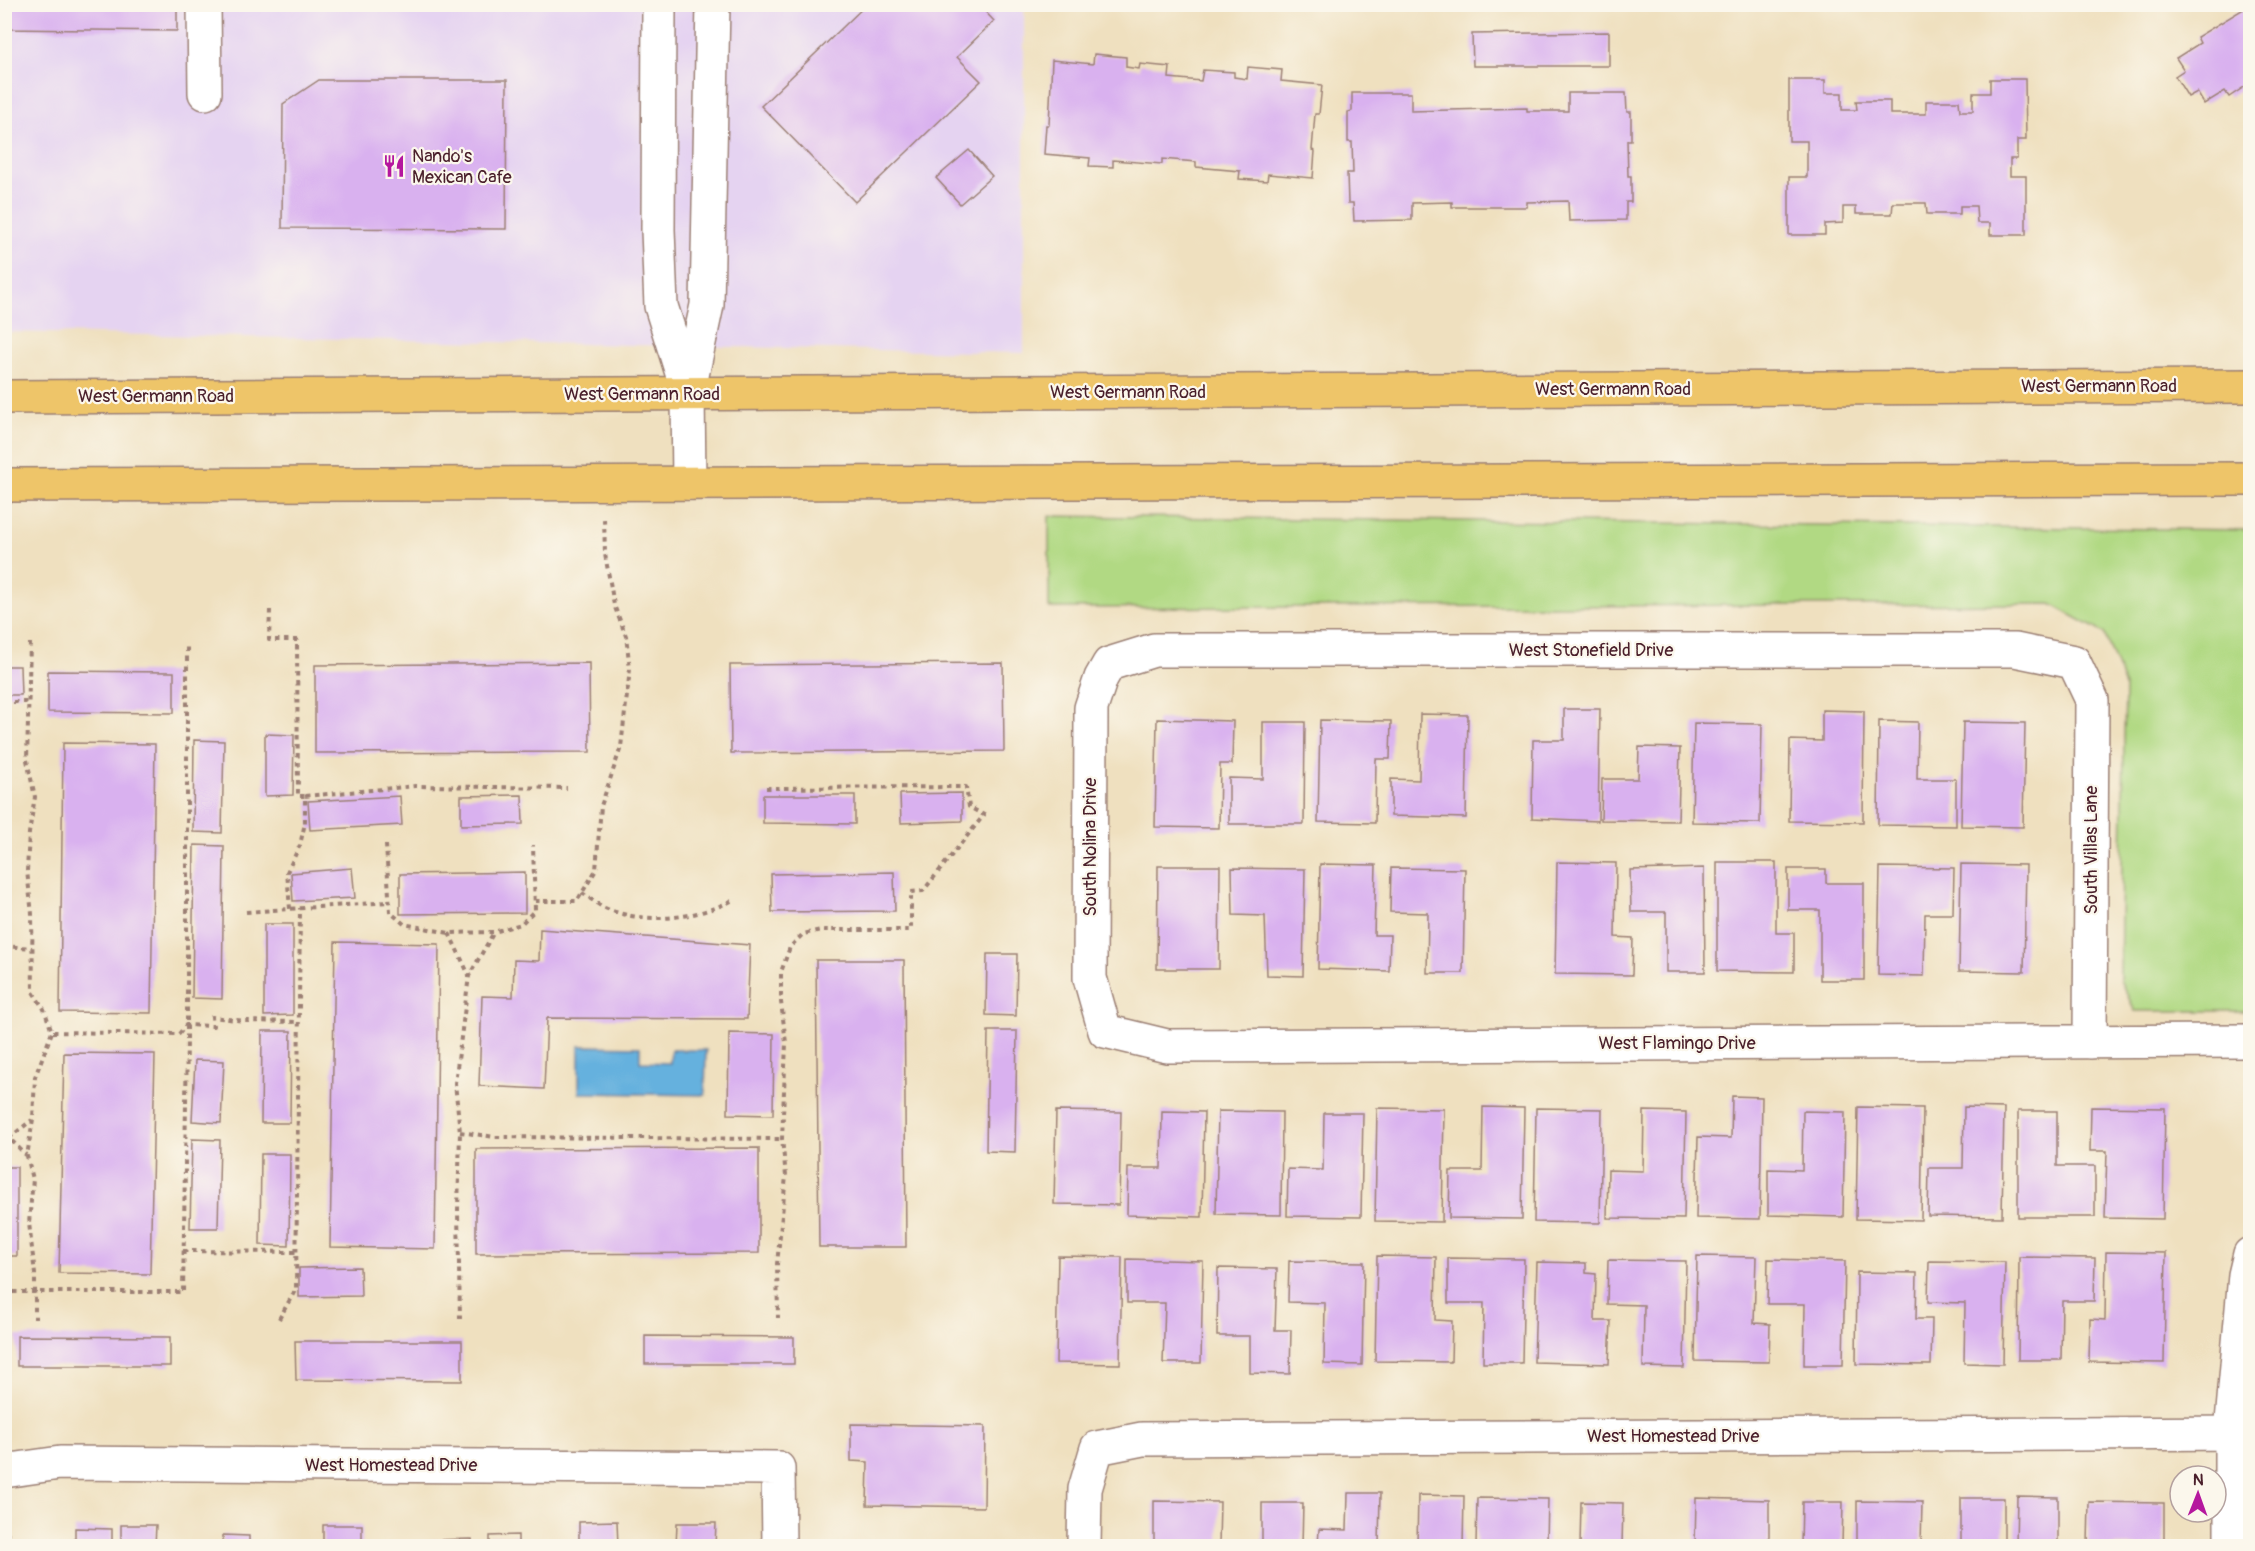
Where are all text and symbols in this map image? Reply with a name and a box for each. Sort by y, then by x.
place label: Nando's Mexican Cafe [412,145,512,189]
restaurant icon: Nando's Mexican Cafe [381,153,407,179]
street label: West Germann Road [2021,375,2177,398]
street label: West Germann Road [1535,378,1691,401]
street label: West Germann Road [1050,381,1206,404]
street label: West Germann Road [564,383,720,406]
street label: West Germann Road [78,385,234,408]
street label: West Stonefield Drive [1509,639,1673,662]
street label: South Nolina Drive [1079,777,1102,916]
street label: South Villas Lane [2080,786,2103,914]
street label: West Flamingo Drive [1598,1032,1756,1055]
street label: West Homestead Drive [1587,1425,1759,1448]
street label: West Homestead Drive [305,1454,477,1477]
north arrow [2168,1464,2228,1524]
text: N [2193,1470,2204,1490]

